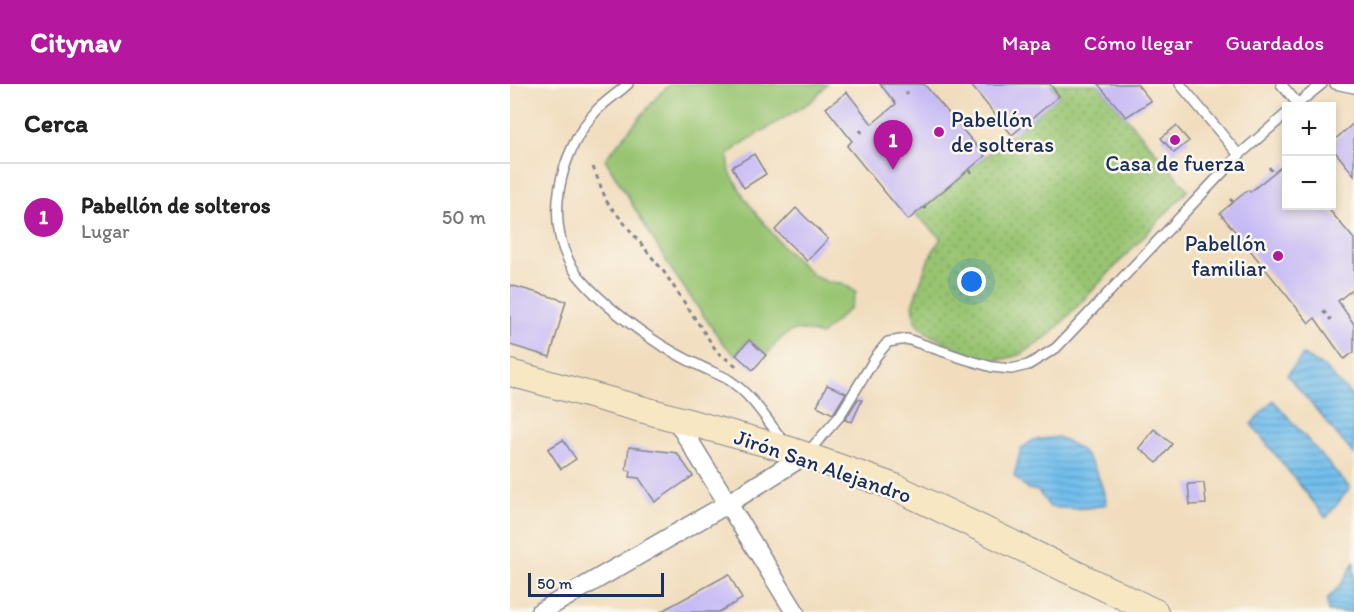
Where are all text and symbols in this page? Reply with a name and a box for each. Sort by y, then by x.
text: Citynav [30,25,121,59]
text: Mapa [1002,30,1051,55]
text: Cómo llegar [1084,30,1193,55]
text: Guardados [1226,30,1324,55]
map controls [1282,102,1336,210]
button: + [1282,102,1336,156]
place label: Pabellón de solteras [951,106,1054,158]
text: Cerca [24,107,88,139]
pin: 1 [874,120,913,170]
marker: Pabellón de solteras [932,125,946,139]
marker: Casa de fuerza [1168,133,1182,147]
place label: Casa de fuerza [1105,150,1245,177]
button: − [1282,156,1336,210]
text: Pabellón de solteros [81,192,270,219]
text: 1 [39,205,48,229]
text: 50 m [442,205,486,229]
text: Lugar [81,219,130,243]
place label: Pabellón familiar [1185,230,1267,282]
marker: Pabellón familiar [1271,249,1285,263]
your location [957,267,986,296]
street label: Jirón San Alejandro [731,423,915,509]
scale bar [528,570,664,598]
text: 50 m [537,574,572,593]

